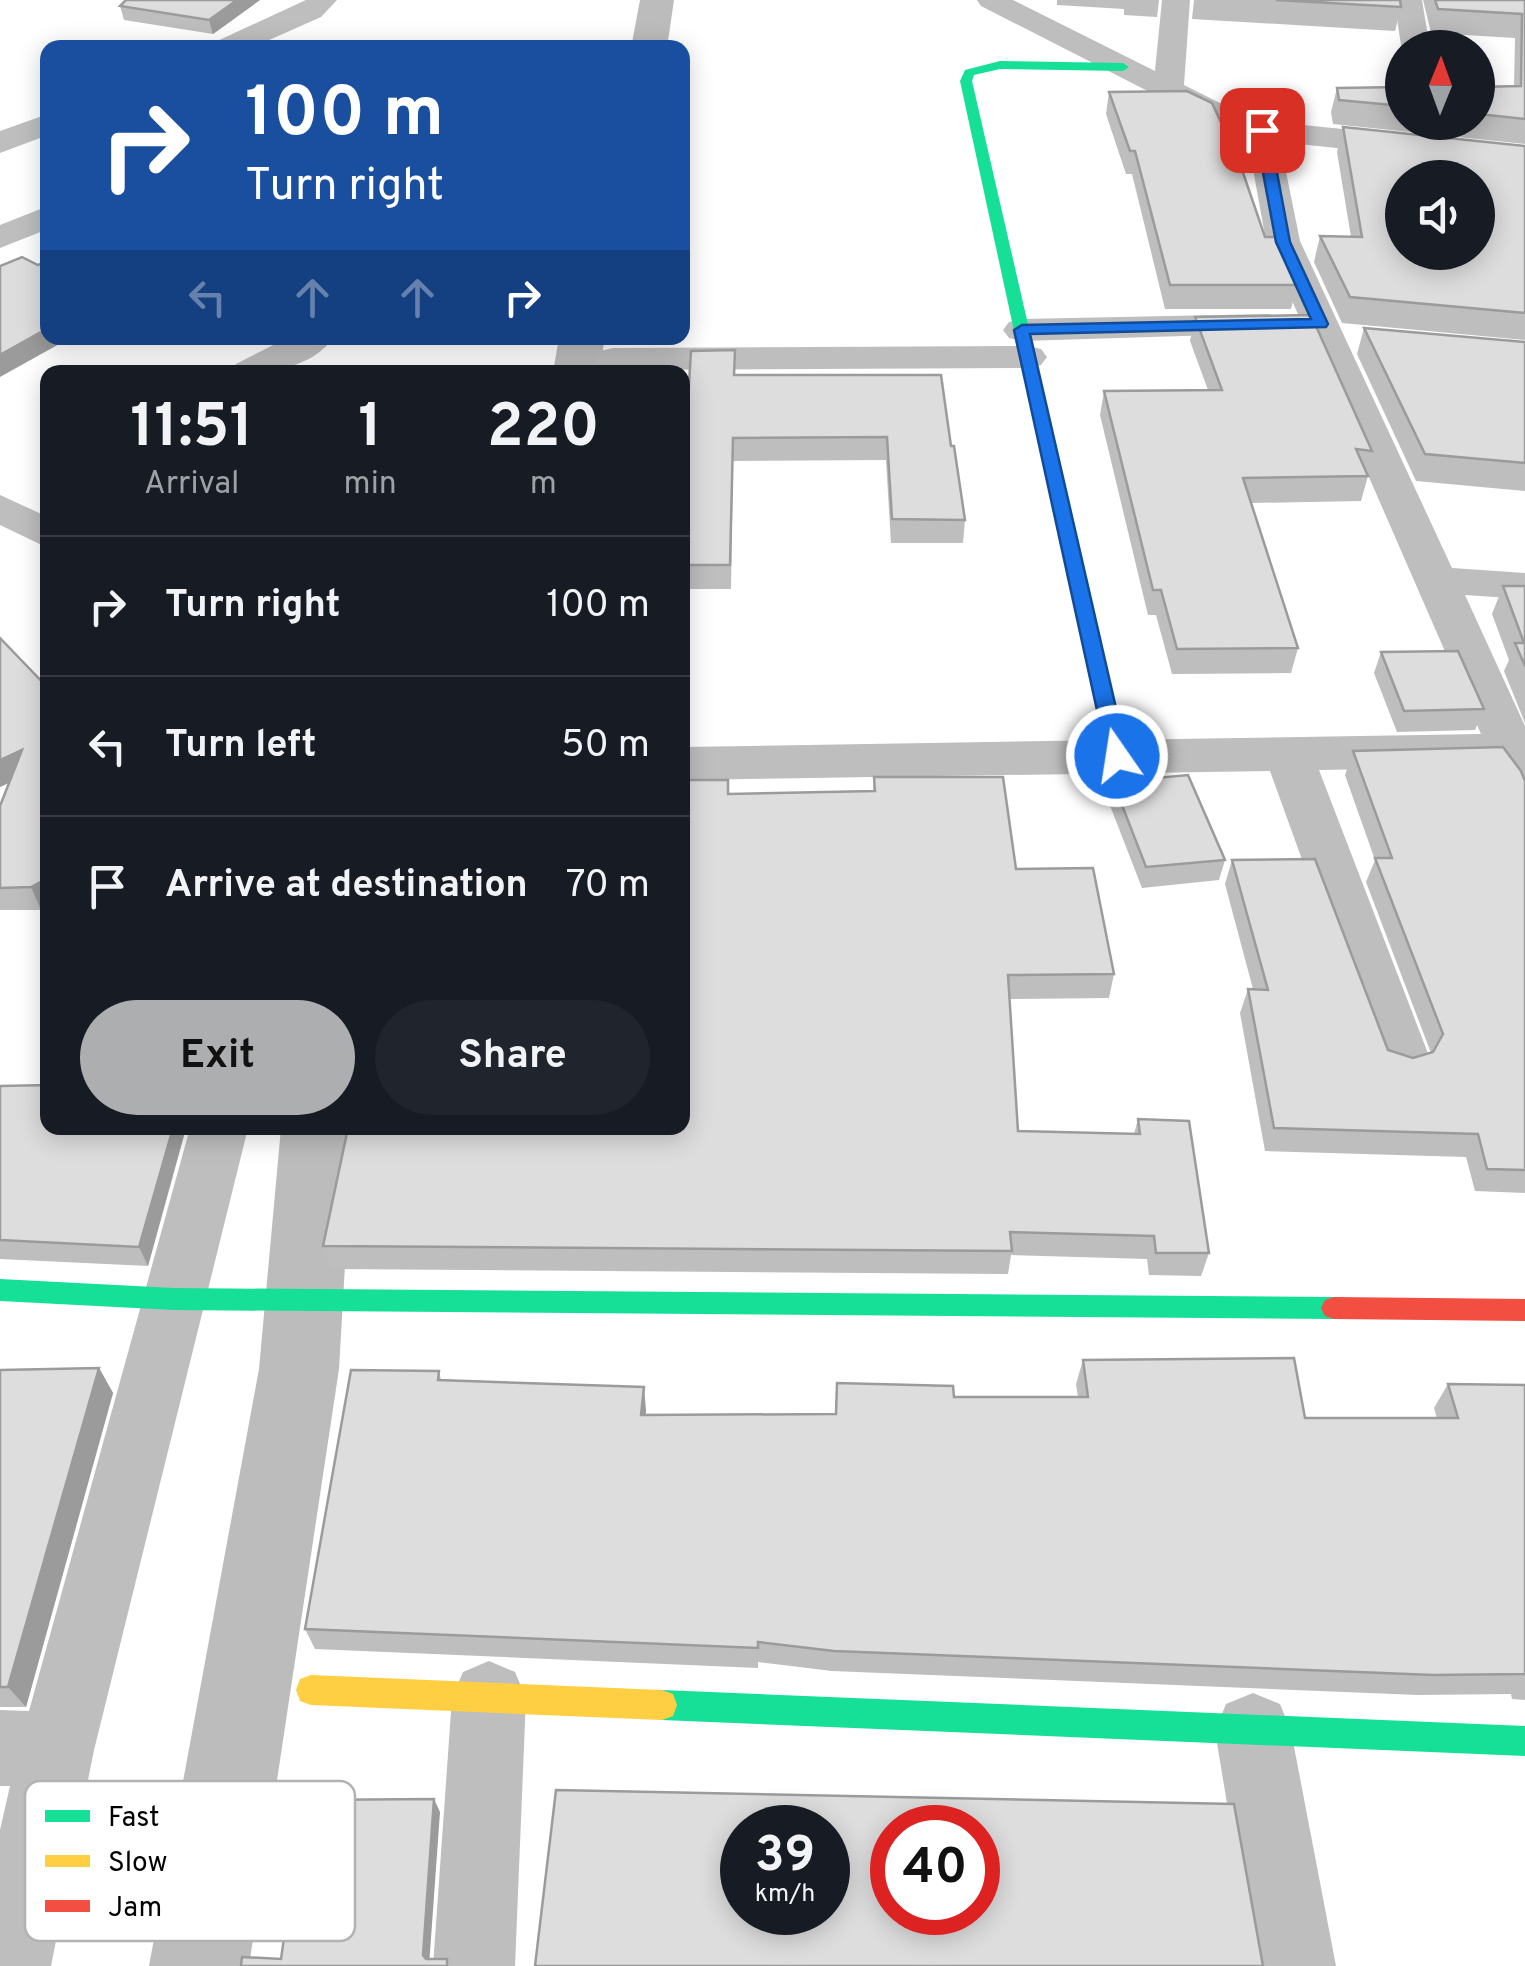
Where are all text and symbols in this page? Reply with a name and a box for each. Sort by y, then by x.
north arrow [1385,30,1495,140]
map controls [1385,30,1495,270]
text: 100 m [245,72,444,161]
icon: right [80,80,210,210]
pin [1220,88,1305,173]
icon: arrive [1235,103,1290,158]
text: Turn right [245,159,444,216]
button: sound [1385,160,1495,270]
icon: left [180,270,235,325]
icon: ahead [285,270,340,325]
icon: ahead [390,270,445,325]
icon: right [495,270,550,325]
text: 11:51 [130,392,253,468]
text: 1 [358,392,382,468]
text: 220 [487,392,600,468]
text: Arrival [144,465,239,505]
text: min [344,465,397,505]
text: m [530,465,557,505]
icon: right [80,579,135,634]
text: Turn right [165,582,340,631]
text: 100 m [546,582,650,631]
position arrow [1065,704,1169,808]
icon: left [80,719,135,774]
text: Turn left [165,722,317,771]
text: 50 m [561,722,650,771]
icon: arrive [80,859,135,914]
text: Arrive at destination [165,862,528,911]
text: 70 m [566,862,650,911]
button: Exit [80,1000,355,1115]
button: Share [375,1000,650,1115]
legend [25,1781,355,1941]
text: Fast [108,1801,160,1837]
speed limit sign: 40 [870,1805,1000,1935]
text: 39 [755,1826,815,1889]
text: Slow [108,1846,167,1882]
text: km/h [755,1879,815,1911]
text: Jam [108,1891,162,1927]

